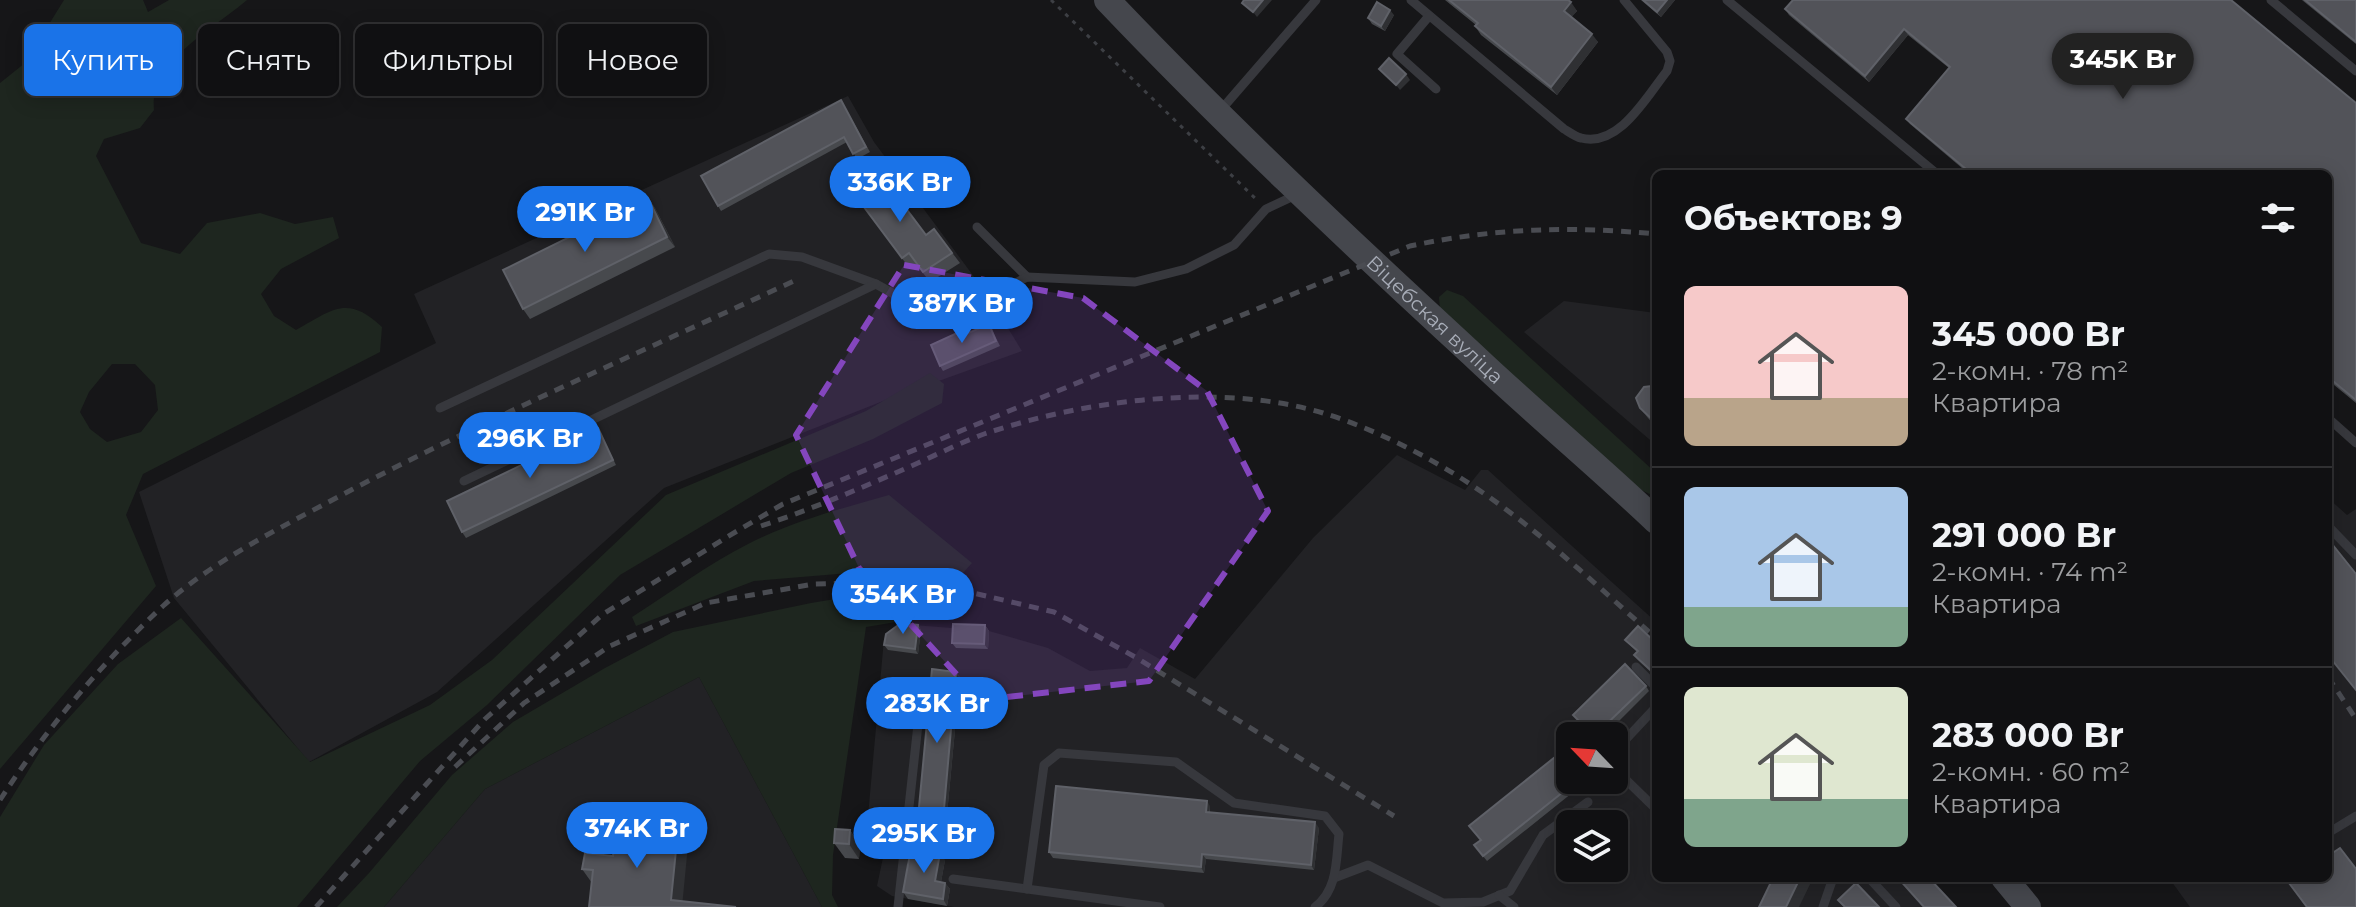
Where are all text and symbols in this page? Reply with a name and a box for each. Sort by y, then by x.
chip: Купить [24,24,182,96]
chip: Снять [198,24,339,96]
chip: Фильтры [355,24,542,96]
chip: Новое [558,24,707,96]
pin: 345K Br [2049,33,2197,101]
text: 345K Br [2070,43,2176,75]
pin: 336K Br [826,156,974,224]
text: 336K Br [848,166,952,198]
pin: 291K Br [511,186,659,254]
text: 291K Br [535,196,635,228]
icon: filters [2256,196,2300,240]
text: Объектов: 9 [1684,197,1903,239]
street label: Віцебская вуліца [1362,250,1508,389]
pin: 387K Br [888,277,1036,345]
text: 387K Br [909,287,1015,319]
text: 345 000 Br [1932,313,2125,355]
icon: home [1748,318,1844,414]
text: 2-комн. · 78 m² [1932,355,2128,387]
text: Квартира [1932,387,2061,419]
pin: 296K Br [456,412,604,480]
text: 296K Br [477,422,583,454]
text: 291 000 Br [1932,514,2116,556]
icon: home [1748,519,1844,615]
text: 2-комн. · 74 m² [1932,556,2128,588]
pin: 354K Br [829,568,977,636]
text: 354K Br [850,578,956,610]
text: Квартира [1932,588,2061,620]
pin: 283K Br [863,677,1011,745]
text: 283K Br [884,687,990,719]
text: 283 000 Br [1932,714,2124,756]
icon: home [1748,719,1844,815]
north arrow [1556,722,1628,794]
map controls [1556,722,1628,882]
text: 2-комн. · 60 m² [1932,756,2130,788]
text: Квартира [1932,788,2061,820]
pin: 374K Br [563,802,711,870]
pin: 295K Br [850,807,998,875]
button: layers [1556,810,1628,882]
text: 374K Br [584,812,690,844]
text: 295K Br [871,817,977,849]

